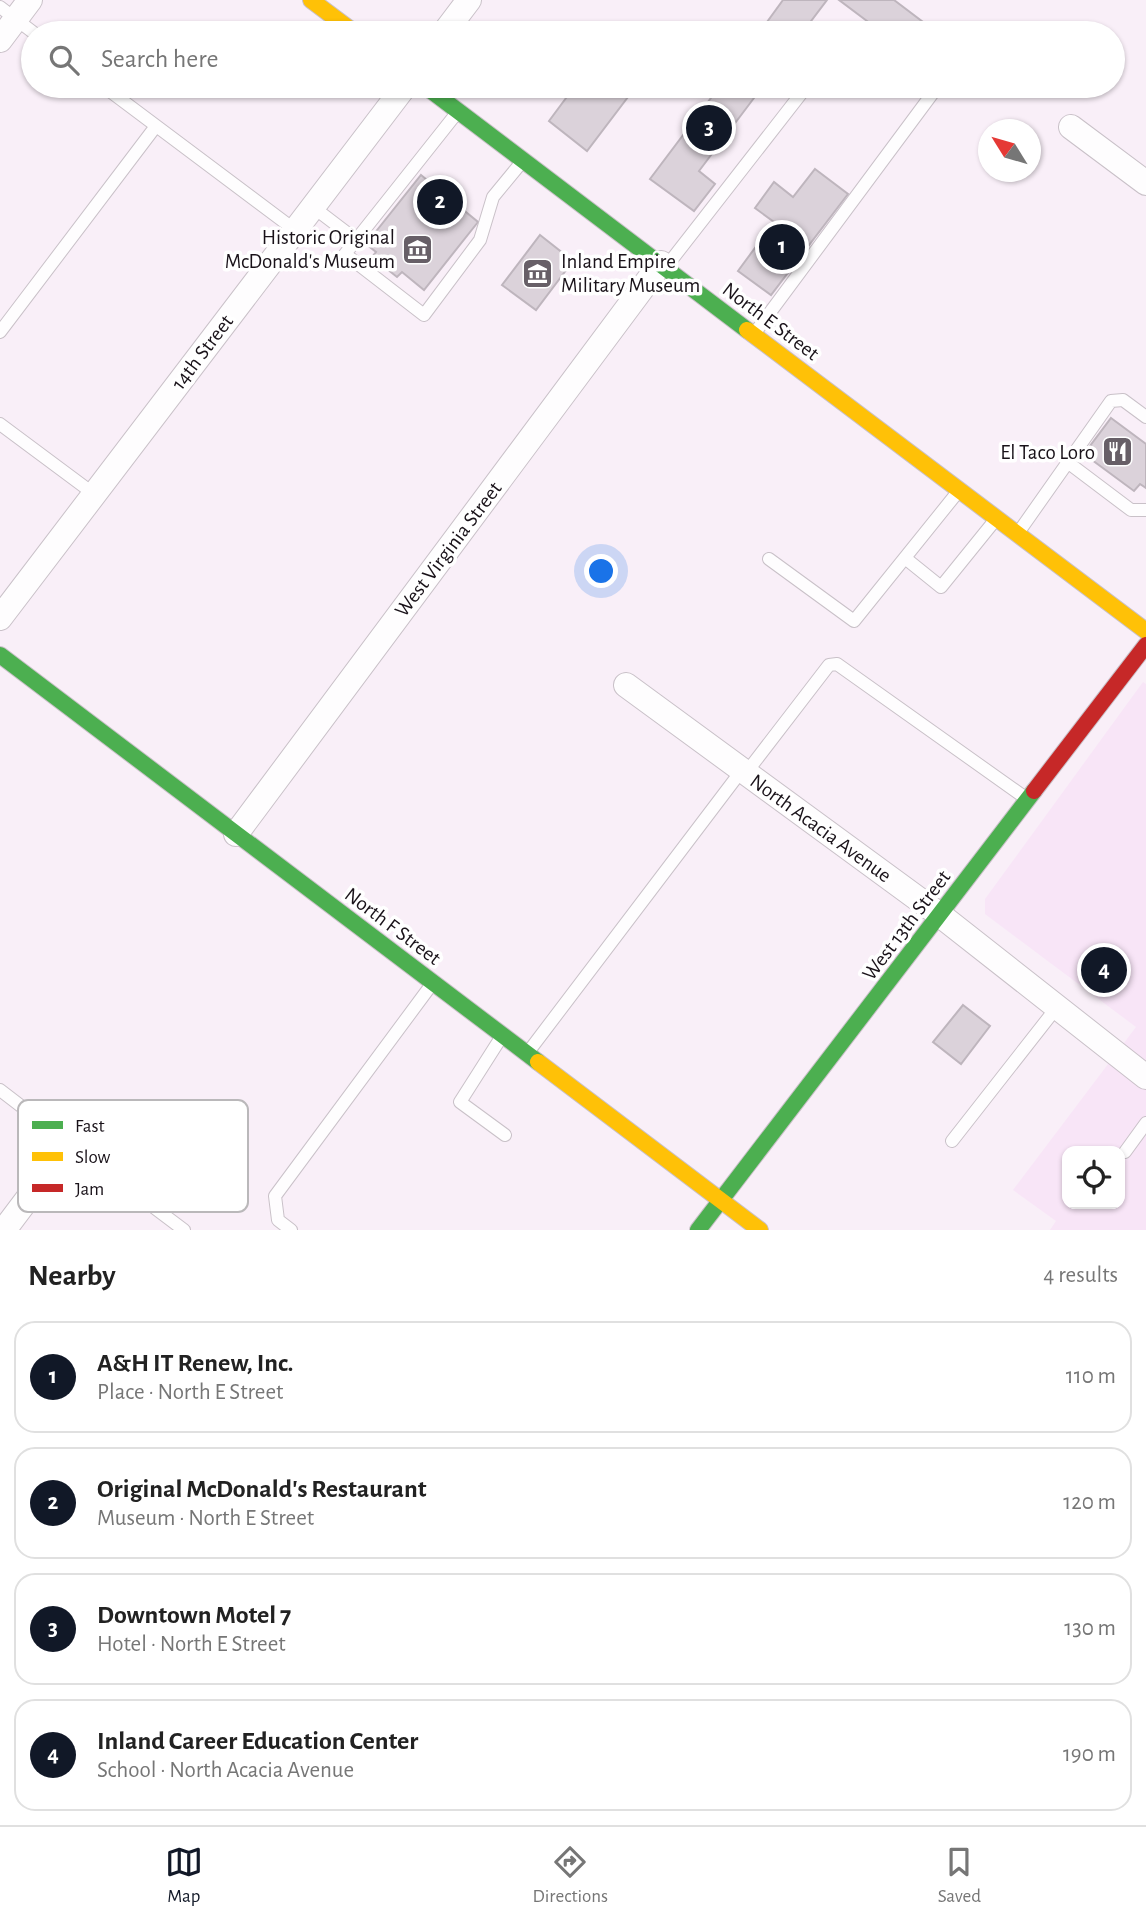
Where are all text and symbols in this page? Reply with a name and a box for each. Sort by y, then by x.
search box [21,21,1125,98]
icon: search [45,41,83,79]
text: Search here [101,46,219,72]
pin: 3 [686,102,732,154]
north arrow [978,119,1041,182]
pin: 2 [417,176,463,228]
pin: 1 [759,221,805,273]
place label: Historic Original McDonald's Museum [225,227,395,272]
museum icon: Historic Original McDonald's Museum [401,232,435,266]
place label: Inland Empire Military Museum [561,251,700,296]
museum icon: Inland Empire Military Museum [521,256,555,290]
street label: North E Street [718,278,823,365]
street label: 14th Street [168,311,237,394]
restaurant icon: El Taco Loro [1101,435,1135,469]
place label: El Taco Loro [1000,442,1095,463]
street label: West Virginia Street [391,478,506,621]
your location [584,554,618,588]
street label: North Acacia Avenue [746,770,895,886]
street label: West 13th Street [858,866,955,984]
street label: North F Street [341,884,445,969]
pin: 4 [1081,944,1127,996]
legend [18,1100,248,1212]
text: Fast [75,1117,105,1136]
map controls [1062,1146,1125,1209]
button: locate [1062,1146,1125,1209]
text: Slow [75,1148,111,1167]
text: Jam [75,1180,104,1199]
text: Nearby [28,1261,116,1291]
text: 4 results [1043,1264,1118,1287]
text: A&H IT Renew, Inc. [97,1350,293,1376]
text: 1 [49,1365,57,1388]
text: 110 m [1066,1365,1116,1388]
text: Place · North E Street [97,1381,283,1404]
text: Original McDonald's Restaurant [97,1476,426,1502]
text: 2 [48,1491,58,1514]
text: 120 m [1063,1491,1116,1514]
text: Museum · North E Street [97,1507,314,1530]
text: Downtown Motel 7 [97,1602,291,1628]
text: 3 [48,1617,58,1640]
text: 130 m [1064,1617,1116,1640]
text: Hotel · North E Street [97,1633,286,1656]
text: Inland Career Education Center [97,1728,418,1754]
text: 4 [47,1743,59,1766]
text: 190 m [1063,1743,1116,1766]
text: School · North Acacia Avenue [97,1759,354,1782]
tab: Map [165,1843,203,1908]
tab: Directions [532,1843,608,1908]
tab: Saved [938,1843,981,1908]

